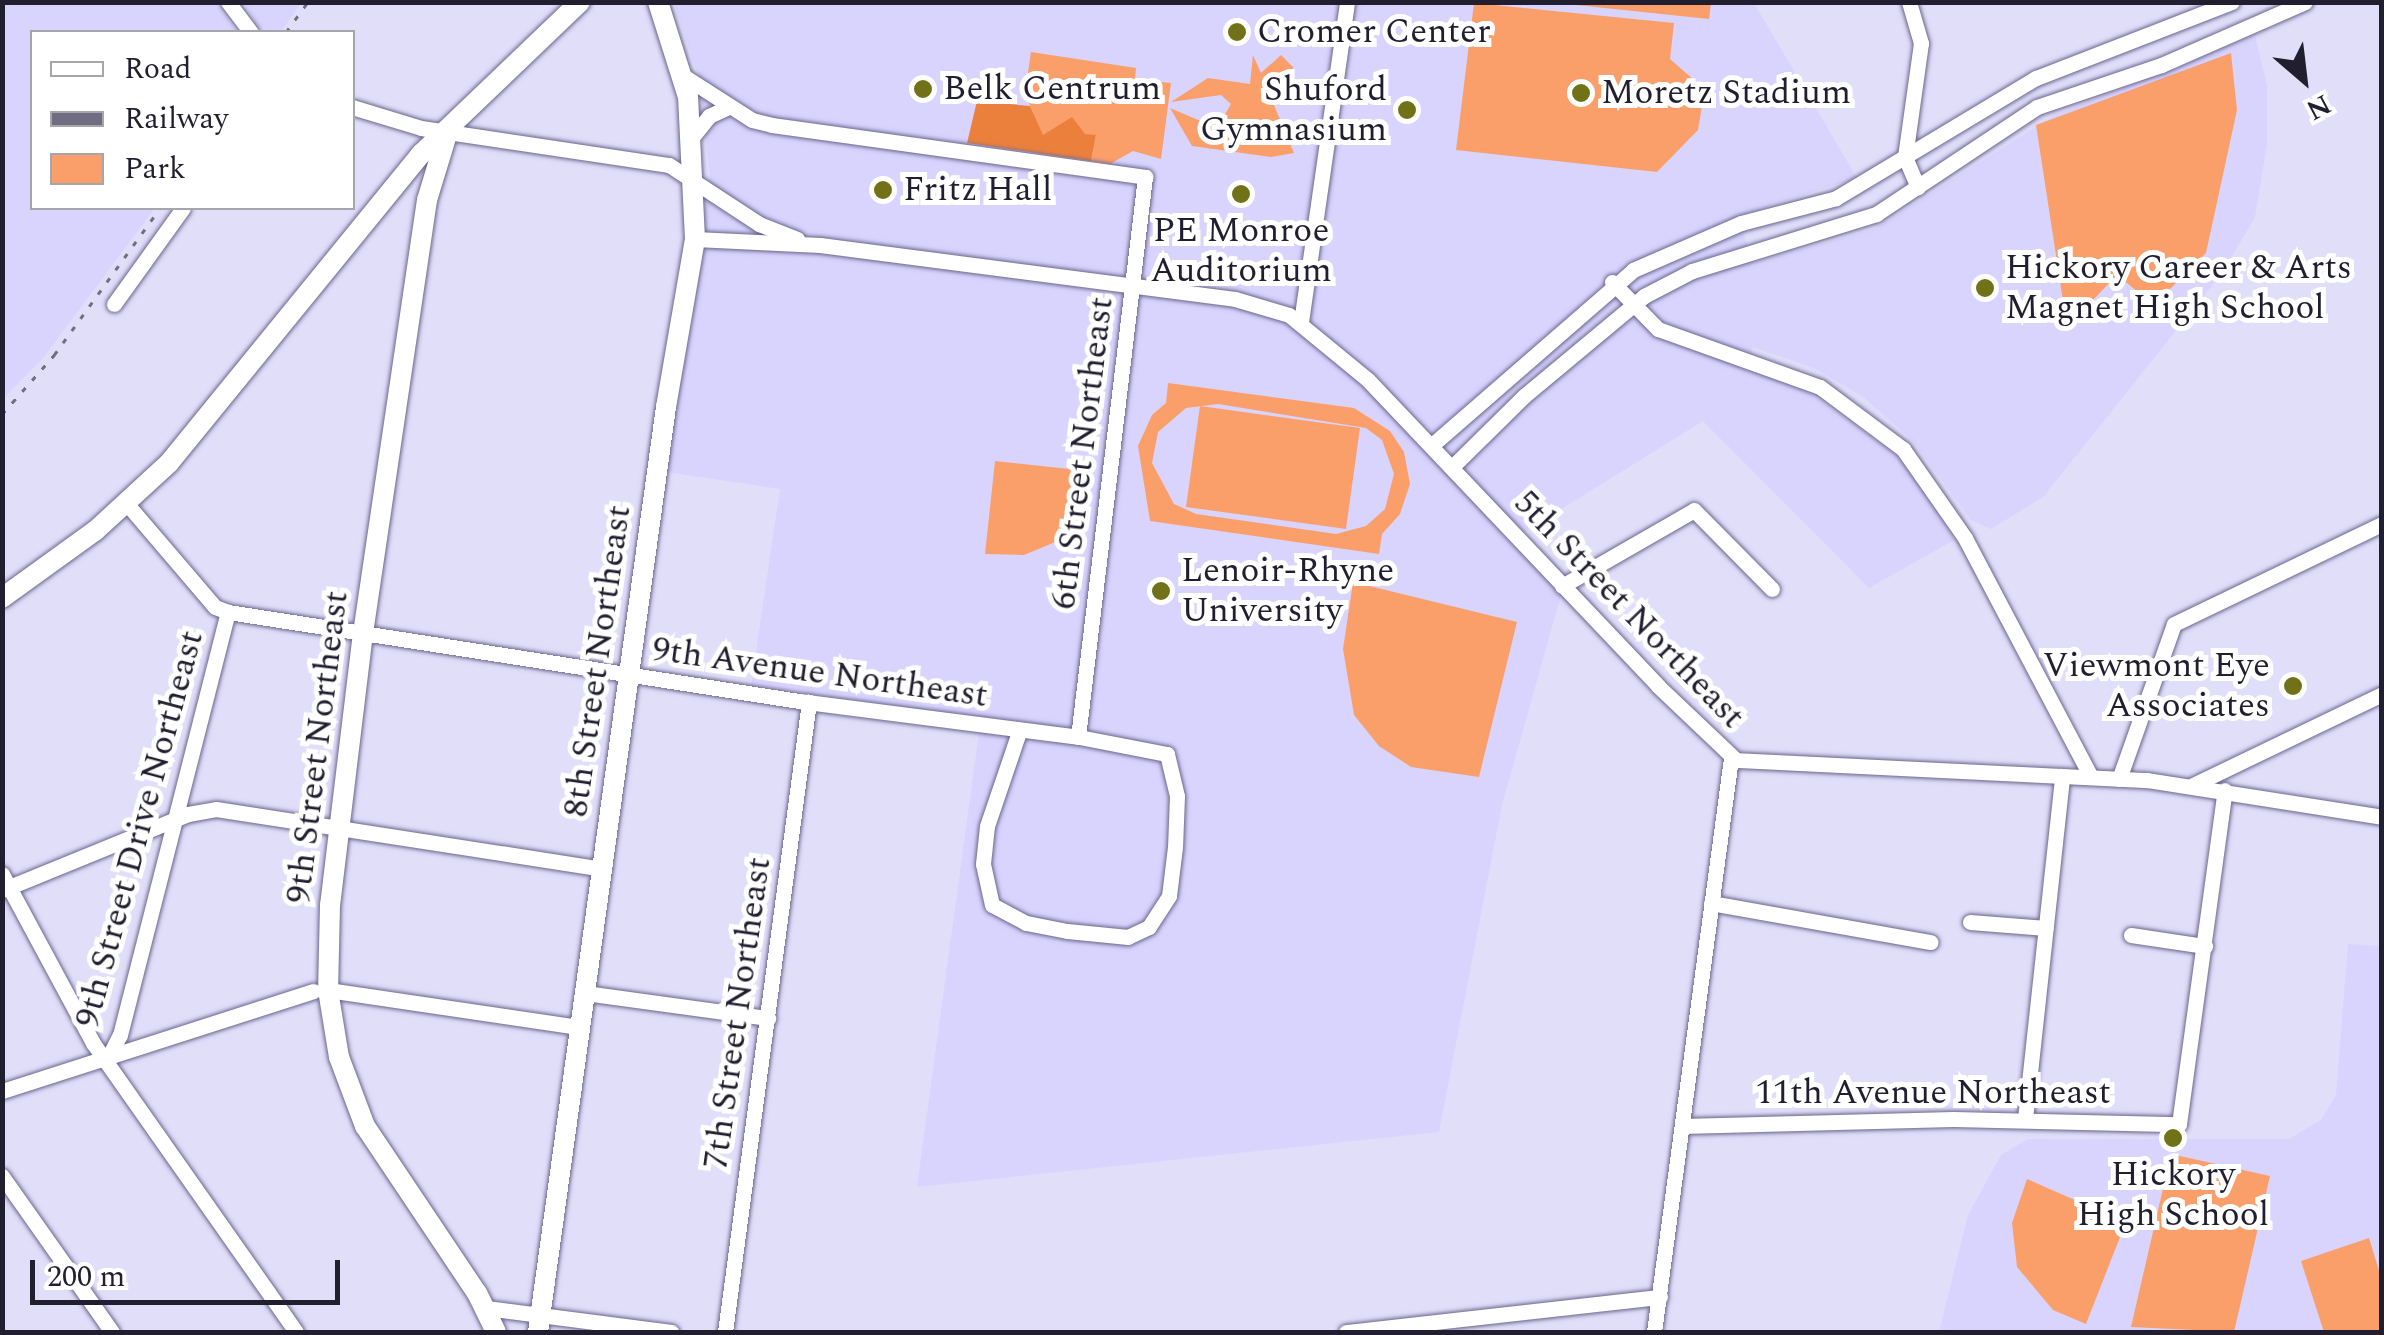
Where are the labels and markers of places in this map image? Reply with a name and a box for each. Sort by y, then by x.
place label: Cromer Center [1257,11,1491,53]
marker: Cromer Center [1226,21,1248,43]
place label: Belk Centrum [943,68,1161,110]
place label: Shuford Gymnasium [1200,69,1387,151]
place label: Moretz Stadium [1601,72,1851,114]
marker: Belk Centrum [912,78,934,100]
marker: Moretz Stadium [1570,82,1592,104]
marker: Shuford Gymnasium [1396,99,1418,121]
place label: Fritz Hall [903,169,1052,211]
marker: Fritz Hall [872,179,894,201]
marker: PE Monroe Auditorium [1230,183,1252,205]
place label: PE Monroe Auditorium [1150,210,1332,292]
place label: Hickory Career & Arts Magnet High School [2005,247,2352,329]
marker: Hickory Career & Arts Magnet High School [1974,277,1996,299]
place label: Lenoir-Rhyne University [1181,550,1394,632]
marker: Lenoir-Rhyne University [1150,580,1172,602]
place label: Viewmont Eye Associates [2043,645,2270,727]
marker: Viewmont Eye Associates [2280,673,2306,699]
marker: Hickory High School [2162,1127,2184,1149]
place label: Hickory High School [2077,1154,2269,1236]

